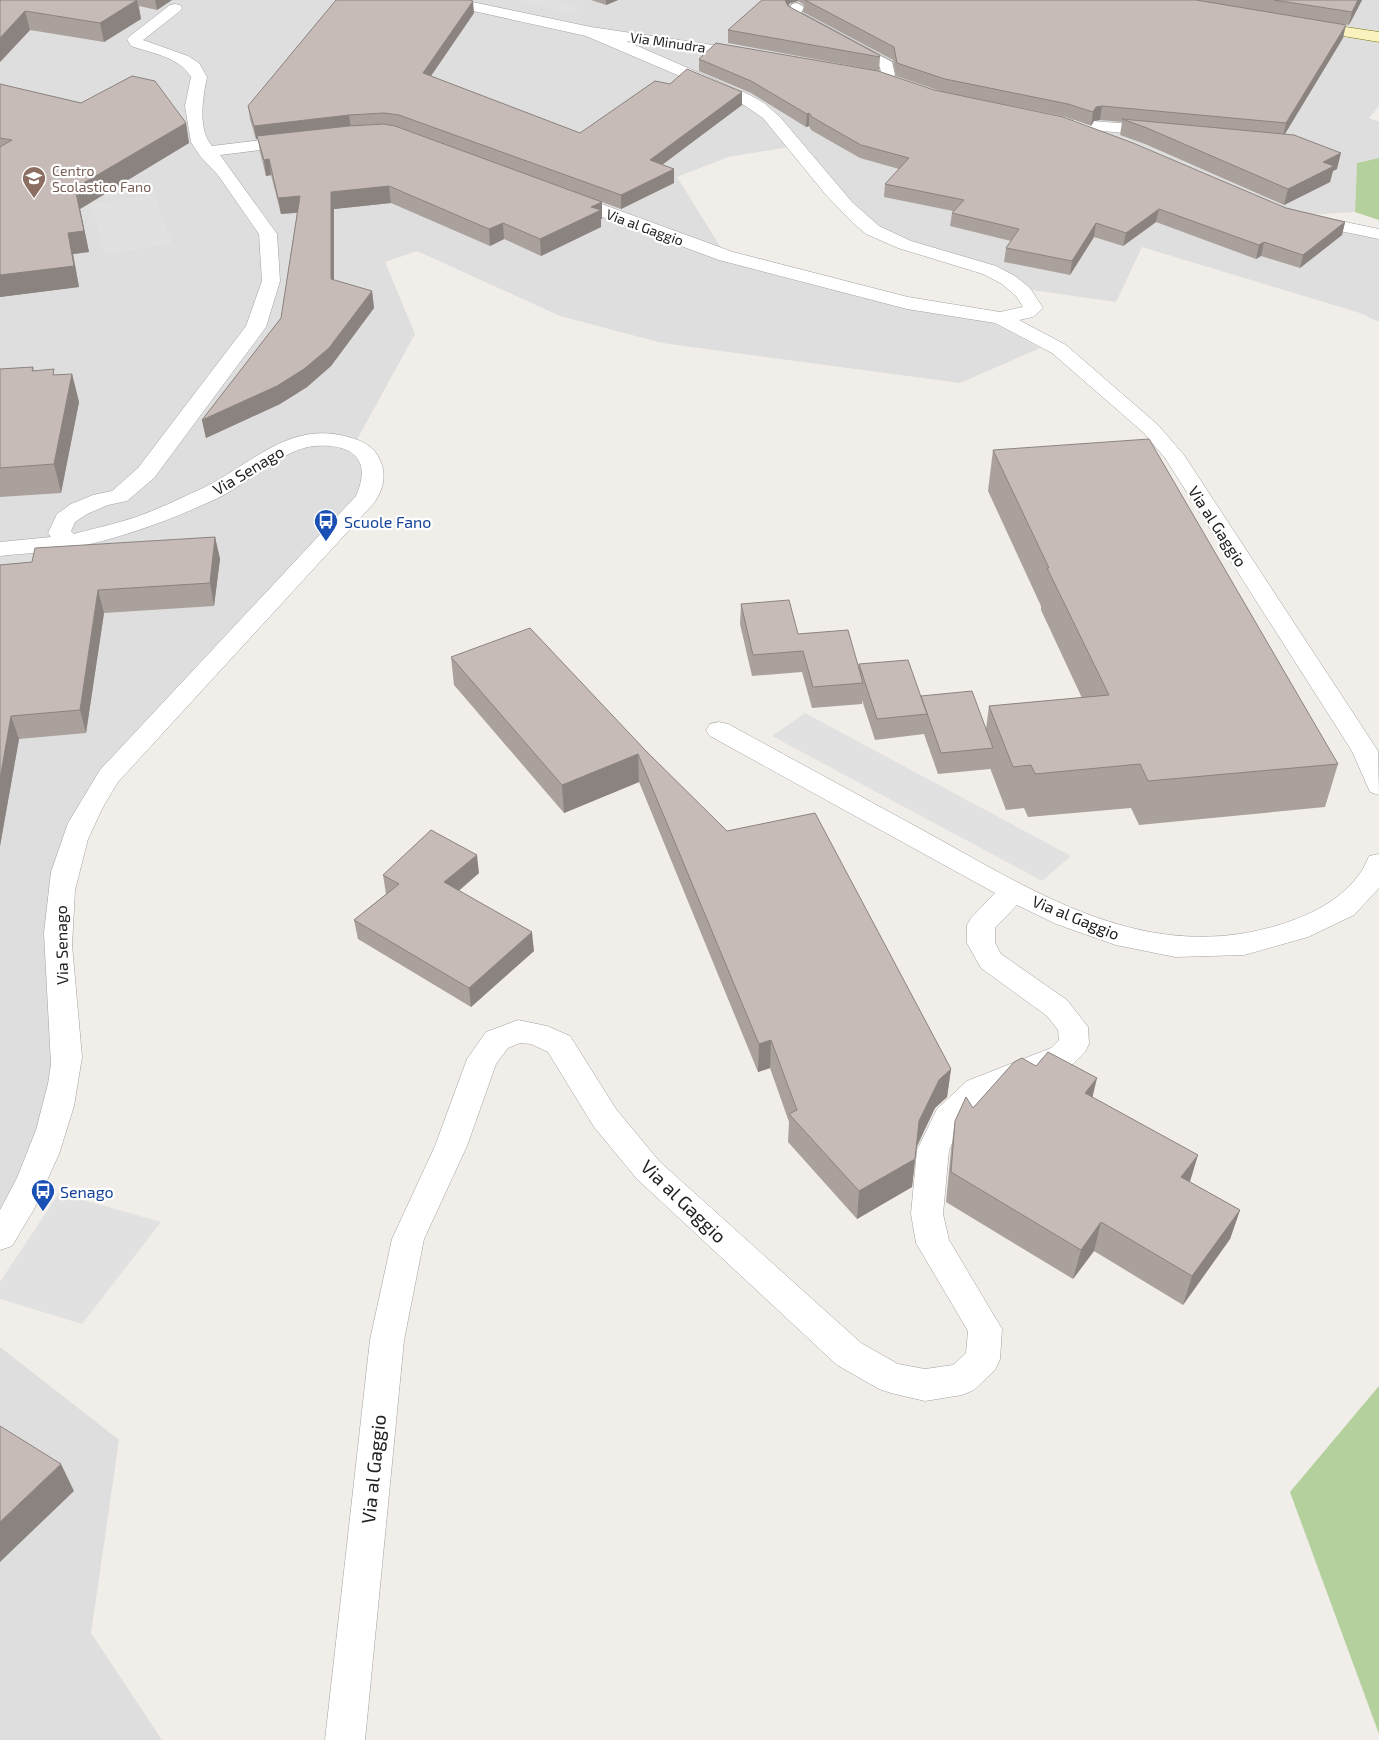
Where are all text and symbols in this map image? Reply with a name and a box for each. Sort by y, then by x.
street label: Via Minudra [629,28,707,56]
place label: Centro Scolastico Fano [52,162,151,195]
school or university icon: Centro Scolastico Fano [21,165,47,199]
street label: Via al Gaggio [604,205,686,249]
street label: Via Senago [209,441,287,499]
street label: Via al Gaggio [1185,482,1251,570]
bus stop icon: Scuole Fano [313,508,339,542]
place label: Scuole Fano [344,512,431,531]
street label: Via al Gaggio [1030,891,1122,943]
street label: Via Senago [51,905,71,985]
street label: Via al Gaggio [637,1155,731,1247]
bus stop icon: Senago [30,1178,56,1212]
place label: Senago [60,1182,114,1201]
street label: Via al Gaggio [356,1413,390,1525]

